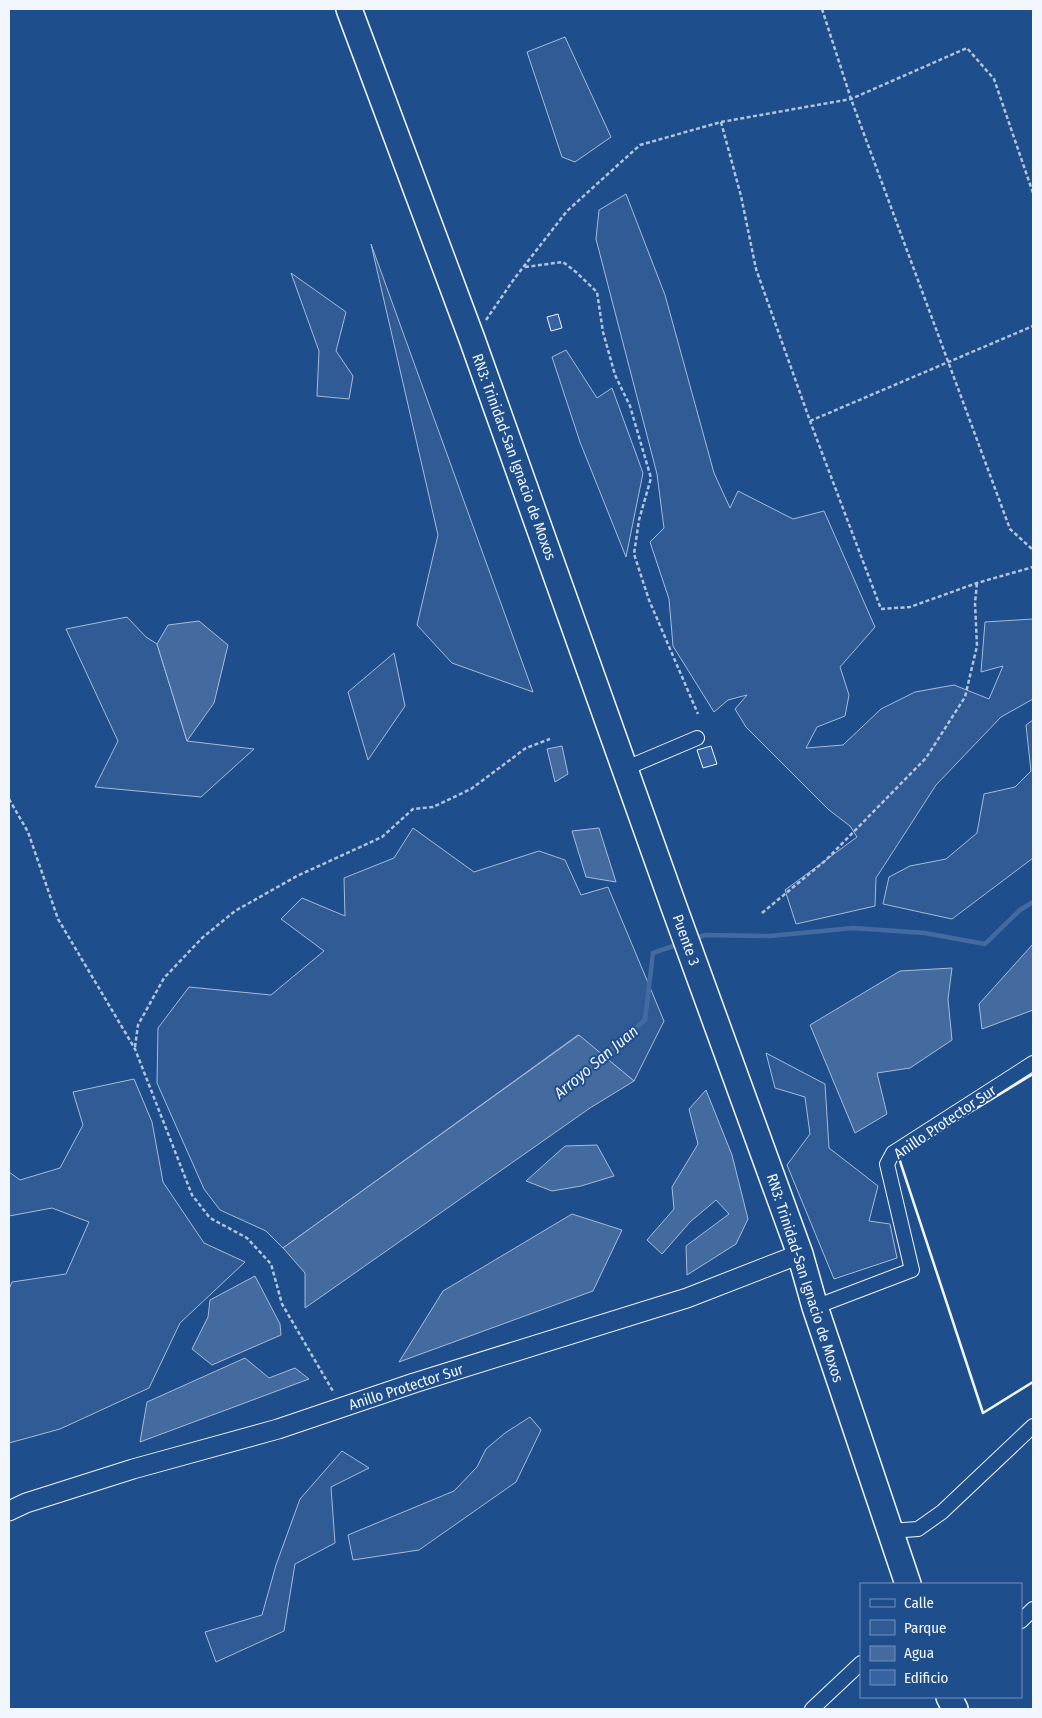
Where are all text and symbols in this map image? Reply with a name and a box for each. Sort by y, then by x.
street label: RN3: Trinidad-San Ignacio de Moxos [468,351,560,563]
street label: Puente 3 [668,912,704,968]
water label: Arroyo San Juan [549,1021,642,1103]
street label: Anillo Protector Sur [890,1081,1000,1163]
street label: RN3: Trinidad-San Ignacio de Moxos [763,1171,847,1385]
street label: Anillo Protector Sur [346,1360,466,1414]
legend [860,1583,1022,1698]
text: Calle [904,1594,934,1612]
text: Parque [904,1619,947,1637]
text: Agua [904,1644,934,1662]
text: Edificio [904,1669,949,1687]

